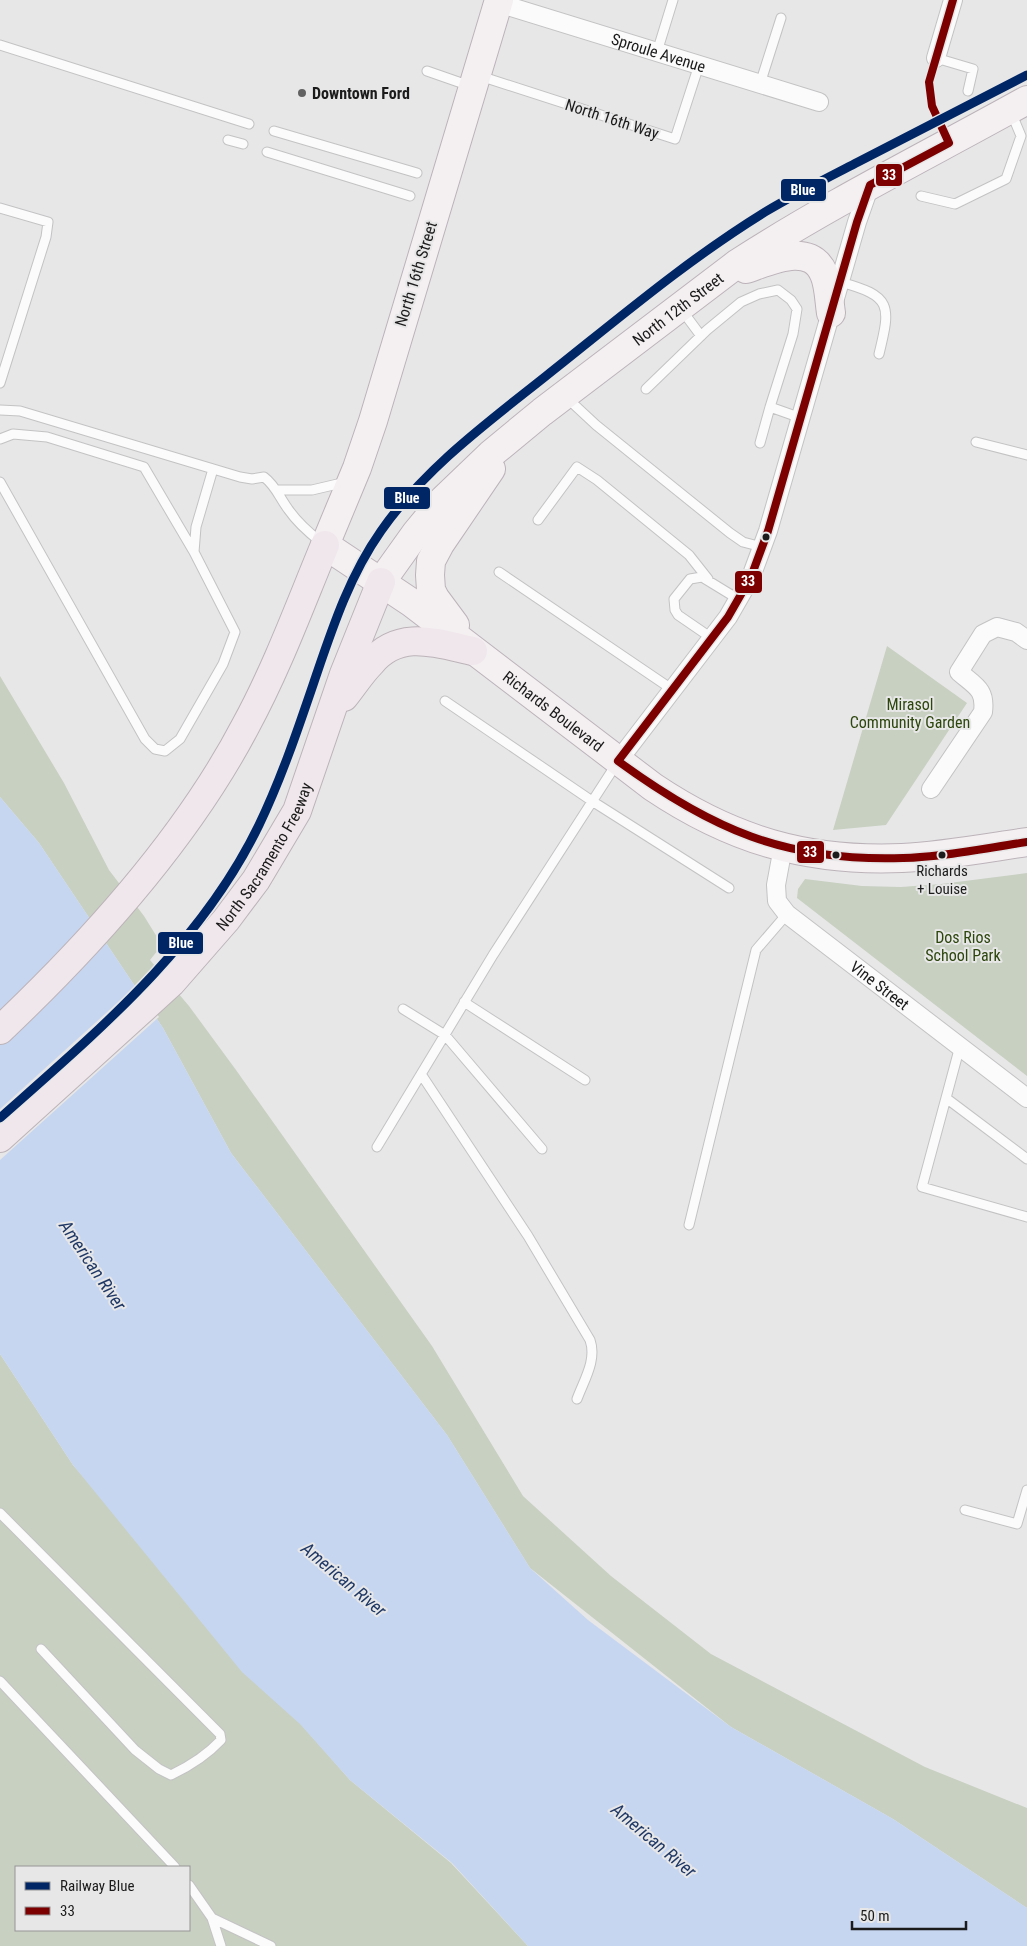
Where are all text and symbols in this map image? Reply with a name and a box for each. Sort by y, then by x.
street label: Sproule Avenue [609,29,708,76]
place label: Downtown Ford [312,84,410,103]
marker: Downtown Ford [296,87,308,99]
street label: North 16th Way [563,95,662,143]
line badge: 33 [875,163,903,187]
text: 33 [882,167,896,183]
line badge: Blue [780,178,827,202]
text: Blue [791,182,816,198]
street label: North 16th Street [391,219,441,329]
street label: North 12th Street [629,268,727,349]
line badge: Blue [383,486,431,510]
text: Blue [395,490,420,506]
unlabelled marker [761,532,771,542]
line badge: 33 [734,570,763,594]
text: 33 [741,573,755,589]
street label: Richards Boulevard [499,667,607,755]
park label: Mirasol Community Garden [850,695,970,732]
street label: North Sacramento Freeway [212,780,316,934]
line badge: 33 [796,840,825,864]
text: 33 [803,844,817,860]
unlabelled marker [831,850,841,860]
marker: Richards + Louise [937,850,947,860]
place label: Richards + Louise [916,862,968,898]
park label: Dos Rios School Park [925,928,1001,965]
line badge: Blue [157,931,204,955]
text: Blue [169,935,194,951]
street label: Vine Street [847,957,913,1014]
water label: American River [55,1215,131,1314]
water label: American River [297,1537,391,1621]
water label: American River [607,1798,701,1882]
legend [15,1866,190,1931]
text: Railway Blue [60,1877,134,1895]
scale bar [852,1898,966,1930]
text: 33 [60,1902,75,1920]
text: 50 m [860,1907,890,1925]

